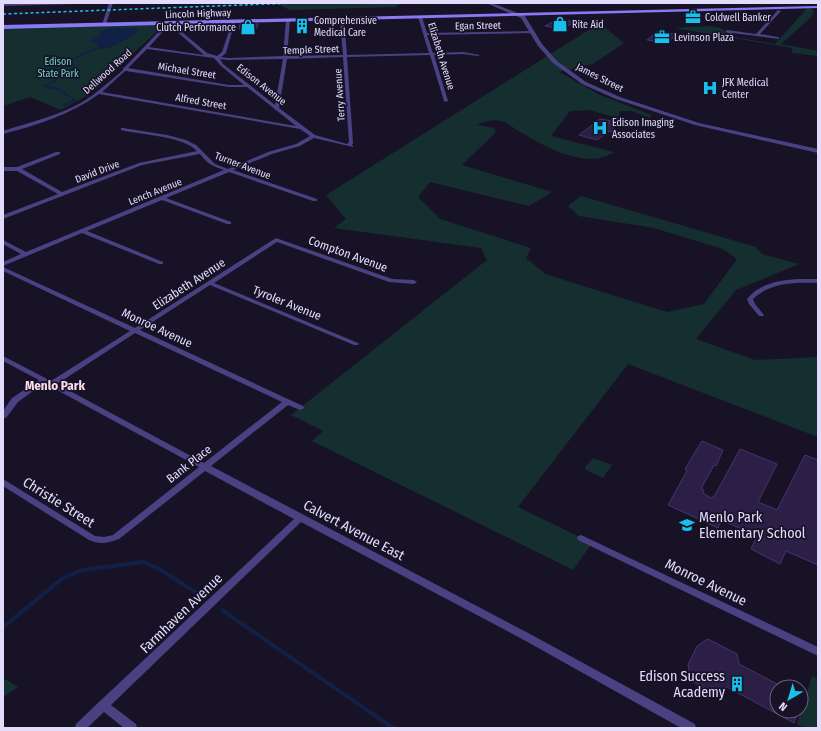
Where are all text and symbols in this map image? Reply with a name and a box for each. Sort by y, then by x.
street label: Lincoln Highway [165,7,232,21]
office icon: Coldwell Banker [684,8,702,26]
place label: Coldwell Banker [705,12,771,24]
place label: Comprehensive Medical Care [314,15,377,39]
shop icon: Rite Aid [551,15,569,33]
building icon: Comprehensive Medical Care [293,17,311,35]
shop icon: Clutch Performance [239,18,257,36]
place label: Rite Aid [572,19,604,31]
street label: Egan Street [455,20,502,32]
street label: Elizabeth Avenue [425,21,457,91]
place label: Clutch Performance [156,22,236,34]
office icon: Levinson Plaza [653,28,671,46]
place label: Levinson Plaza [674,32,734,44]
street label: Temple Street [283,43,340,57]
street label: Dellwood Road [81,47,135,97]
park label: Edison State Park [37,56,79,80]
street label: Michael Street [157,60,217,82]
street label: James Street [574,61,626,95]
street label: Edison Avenue [234,62,289,108]
street label: Terry Avenue [332,68,348,122]
place label: JFK Medical Center [722,77,769,101]
hospital icon: JFK Medical Center [701,79,719,97]
street label: Alfred Street [174,92,228,112]
place label: Edison Imaging Associates [612,117,674,141]
hospital icon: Edison Imaging Associates [591,119,609,137]
street label: Turner Avenue [213,150,272,182]
street label: David Drive [74,158,121,186]
street label: Lench Avenue [127,176,184,208]
street label: Compton Avenue [307,233,389,275]
street label: Elizabeth Avenue [150,255,228,313]
street label: Tyroler Avenue [251,283,323,323]
street label: Monroe Avenue [120,306,195,350]
district label: Menlo Park [25,378,85,393]
street label: Bank Place [164,442,214,486]
street label: Christie Street [20,474,98,531]
street label: Calvert Avenue East [300,497,408,564]
place label: Menlo Park Elementary School [699,509,806,542]
school or university icon: Menlo Park Elementary School [678,516,696,534]
street label: Monroe Avenue [662,555,749,610]
street label: Farmhaven Avenue [137,570,226,657]
place label: Edison Success Academy [639,668,726,701]
building icon: Edison Success Academy [728,675,746,693]
north arrow [769,679,809,719]
text: N [777,699,790,714]

